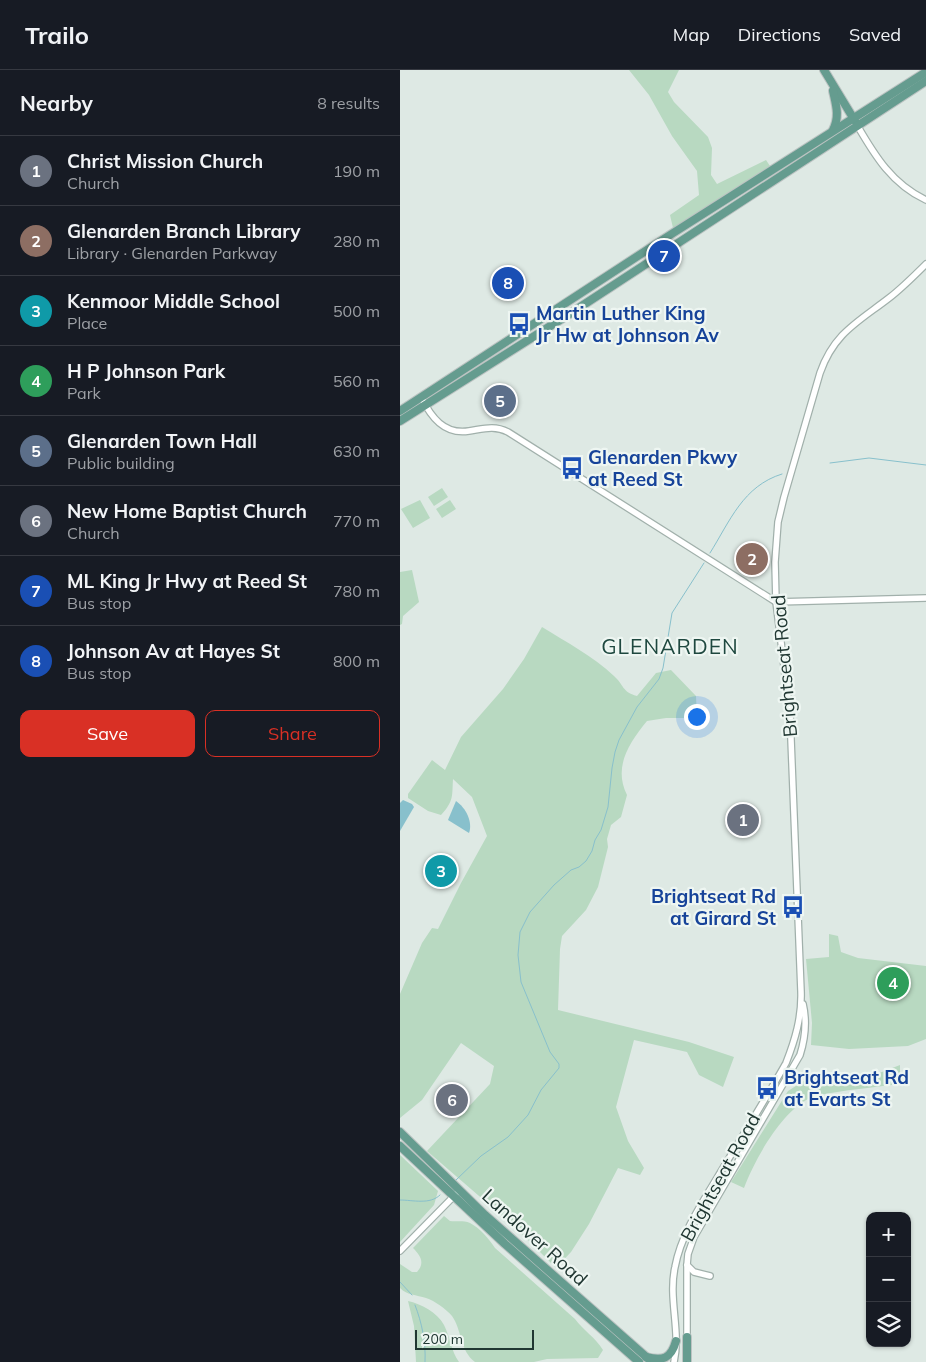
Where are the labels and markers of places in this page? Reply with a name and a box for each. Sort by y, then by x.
pin: 7 [648,237,680,275]
pin: 8 [492,264,524,302]
place label: Martin Luther King Jr Hw at Johnson Av [536,301,720,347]
bus stop icon: Martin Luther King Jr Hw at Johnson Av [506,311,532,337]
pin: 5 [484,382,516,420]
place label: Glenarden Pkwy at Reed St [588,445,738,491]
bus stop icon: Glenarden Pkwy at Reed St [559,455,585,481]
pin: 2 [736,540,768,578]
pin: 1 [727,801,759,839]
pin: 3 [425,852,457,890]
place label: Brightseat Rd at Girard St [651,884,776,930]
bus stop icon: Brightseat Rd at Girard St [780,894,806,920]
pin: 4 [877,964,909,1002]
place label: Brightseat Rd at Evarts St [784,1065,909,1111]
bus stop icon: Brightseat Rd at Evarts St [754,1075,780,1101]
pin: 6 [436,1081,468,1119]

